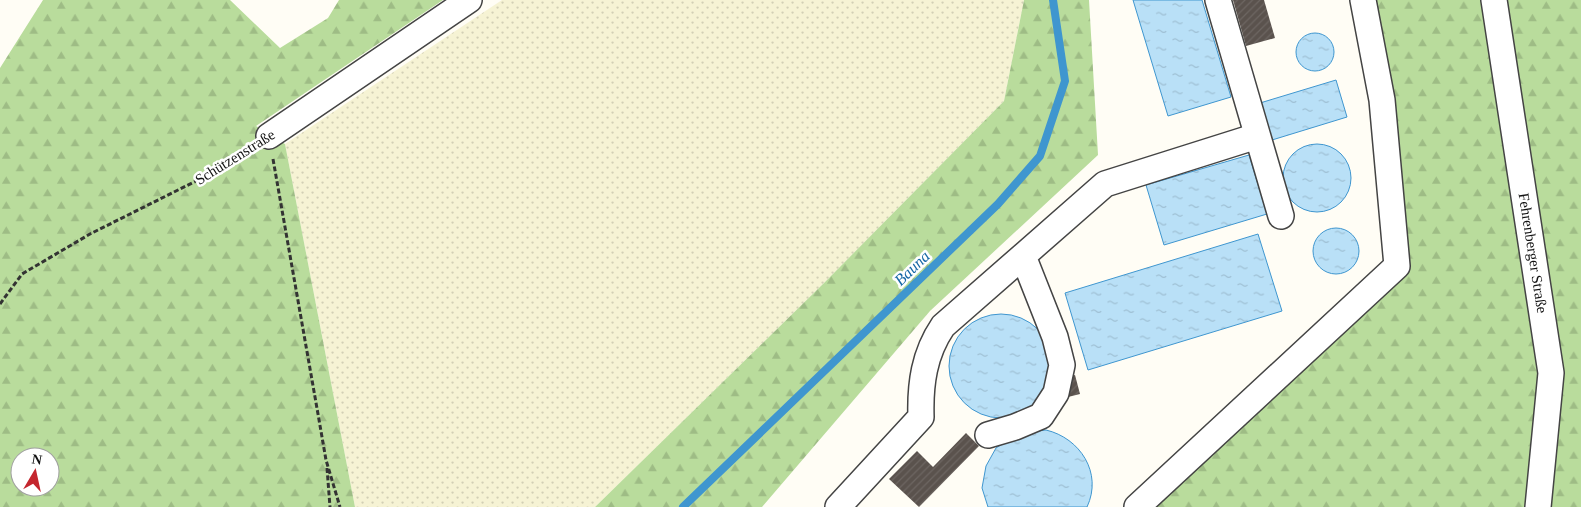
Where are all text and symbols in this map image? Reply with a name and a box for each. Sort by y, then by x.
street label: Schützenstraße [192,126,278,188]
street label: Fehrenberger Straße [1516,192,1550,315]
water label: Bauna [891,247,933,289]
north arrow [10,447,60,497]
text: N [31,451,43,468]

